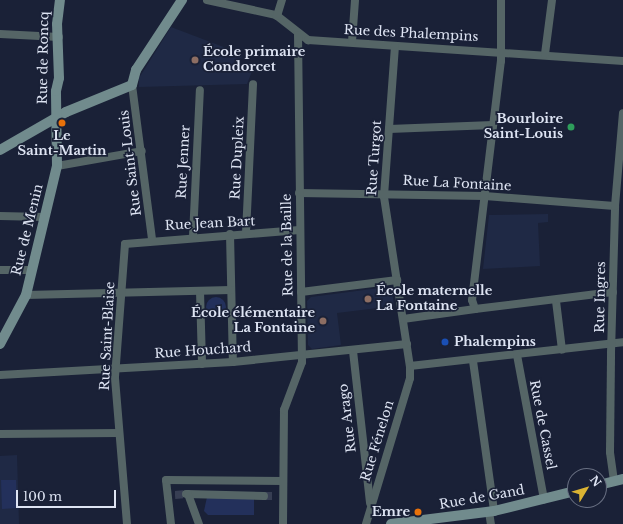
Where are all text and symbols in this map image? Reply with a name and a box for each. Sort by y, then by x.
street label: Rue de Roncq [35,11,53,105]
street label: Rue des Phalempins [343,23,479,45]
place label: École primaire Condorcet [203,45,305,76]
marker: École primaire Condorcet [190,55,200,65]
street label: Rue Saint-Louis [117,109,145,217]
place label: Bourloire Saint-Louis [484,112,563,143]
street label: Rue Dupleix [228,116,248,200]
marker: Le Saint-Martin [57,118,67,128]
street label: Rue Turgot [365,120,385,196]
marker: Bourloire Saint-Louis [566,122,576,132]
street label: Rue Jenner [174,125,194,199]
place label: Le Saint-Martin [18,129,106,160]
street label: Rue La Fontaine [402,173,512,195]
street label: Rue de Menin [9,183,47,277]
street label: Rue de la Baille [279,193,297,297]
street label: Rue Jean Bart [164,214,256,234]
street label: Rue Ingres [593,261,609,333]
street label: Rue Saint-Blaise [97,281,119,391]
place label: École maternelle La Fontaine [376,284,492,315]
marker: École maternelle La Fontaine [363,294,373,304]
place label: École élémentaire La Fontaine [191,306,315,337]
marker: École élémentaire La Fontaine [318,316,328,326]
place label: Phalempins [454,334,536,350]
marker: Phalempins [439,336,451,348]
street label: Rue Houchard [154,340,252,362]
street label: Rue de Cassel [526,379,558,471]
street label: Rue Arago [336,382,360,454]
street label: Rue Fénelon [358,399,398,483]
north arrow [567,468,607,508]
text: N [587,473,604,490]
scale bar [18,482,118,508]
street label: Rue de Gand [438,483,526,513]
text: 100 m [23,489,62,504]
place label: Emre [372,504,410,520]
marker: Emre [413,507,423,517]

